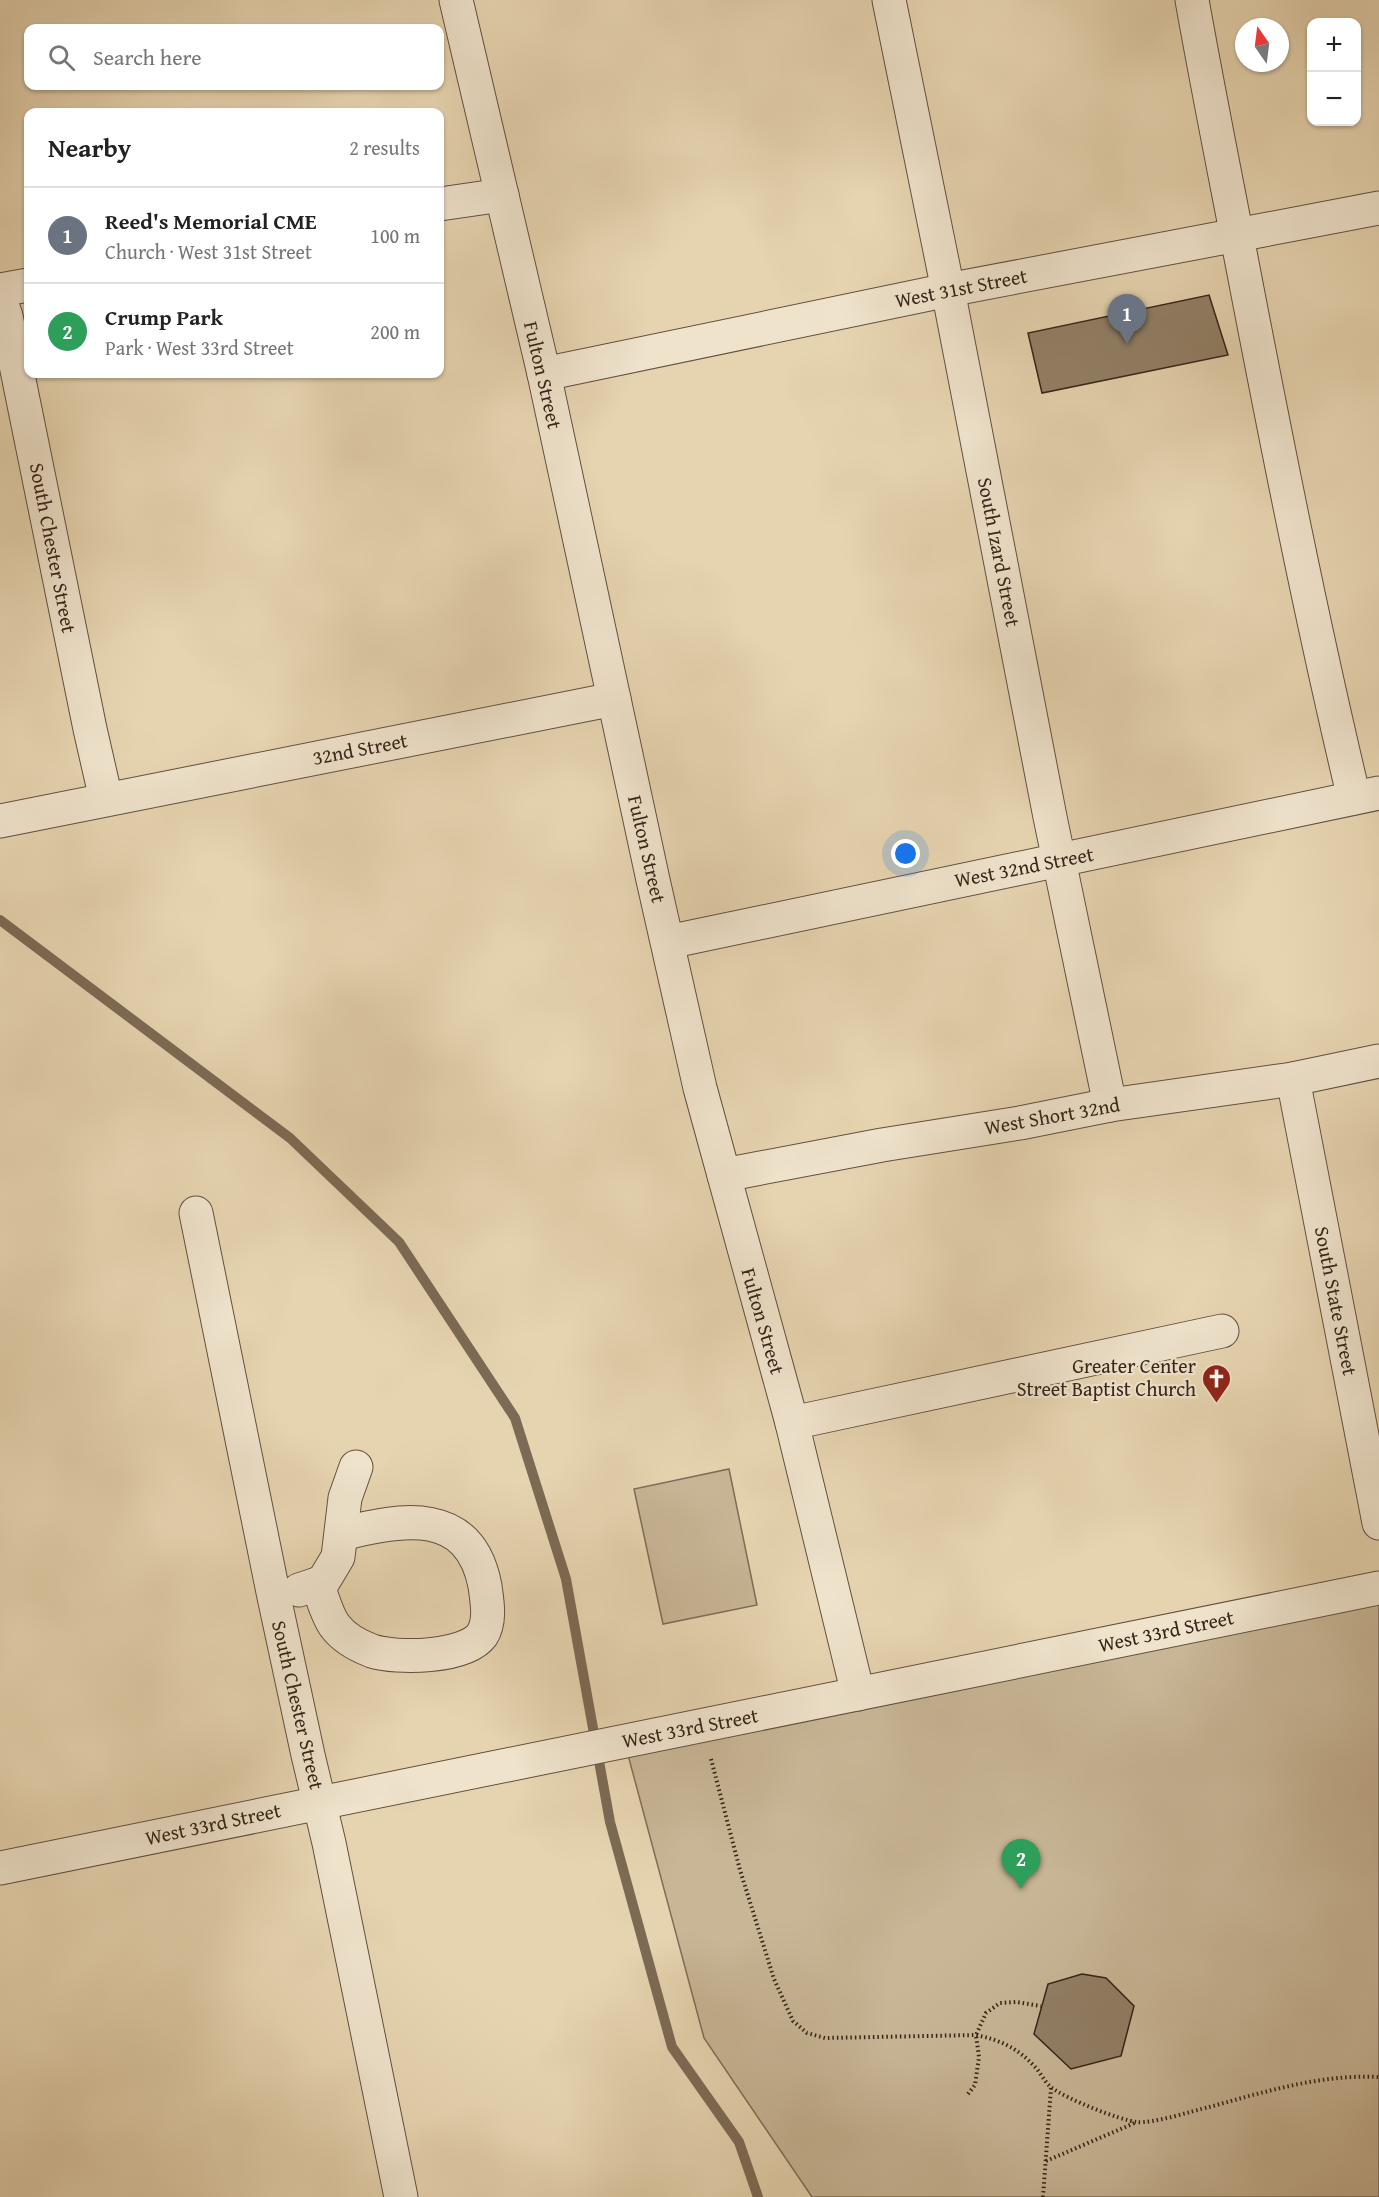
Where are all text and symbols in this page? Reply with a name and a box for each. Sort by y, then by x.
north arrow [1235,18,1289,72]
map controls [1307,18,1361,126]
button: + [1307,18,1361,72]
search box [24,24,444,90]
icon: search [45,41,78,74]
text: Search here [93,41,202,73]
button: − [1307,72,1361,126]
text: Nearby [48,128,131,167]
text: 2 results [349,133,420,162]
text: Reed's Memorial CME [105,205,317,237]
text: 1 [62,221,73,250]
text: 100 m [370,221,420,250]
text: Church · West 31st Street [105,237,312,266]
street label: West 31st Street [892,260,1030,315]
pin: 1 [1108,294,1146,344]
text: Crump Park [105,301,223,333]
text: 2 [62,317,73,346]
text: 200 m [370,317,420,346]
street label: Fulton Street [517,318,570,432]
text: Park · West 33rd Street [105,333,294,362]
street label: South Chester Street [23,460,84,635]
street label: South Izard Street [971,475,1028,629]
street label: 32nd Street [310,725,410,772]
street label: Fulton Street [621,792,674,906]
your location [891,839,920,868]
street label: West 32nd Street [952,839,1096,894]
street label: West Short 32nd [982,1089,1122,1142]
street label: South State Street [1308,1224,1365,1378]
street label: Fulton Street [734,1264,793,1378]
place label: Greater Center Street Baptist Church [1017,1351,1196,1403]
church icon: Greater Center Street Baptist Church [1201,1362,1233,1404]
street label: West 33rd Street [1095,1602,1236,1659]
street label: South Chester Street [265,1618,332,1792]
street label: West 33rd Street [619,1700,760,1755]
street label: West 33rd Street [142,1795,283,1852]
pin: 2 [1002,1840,1040,1889]

